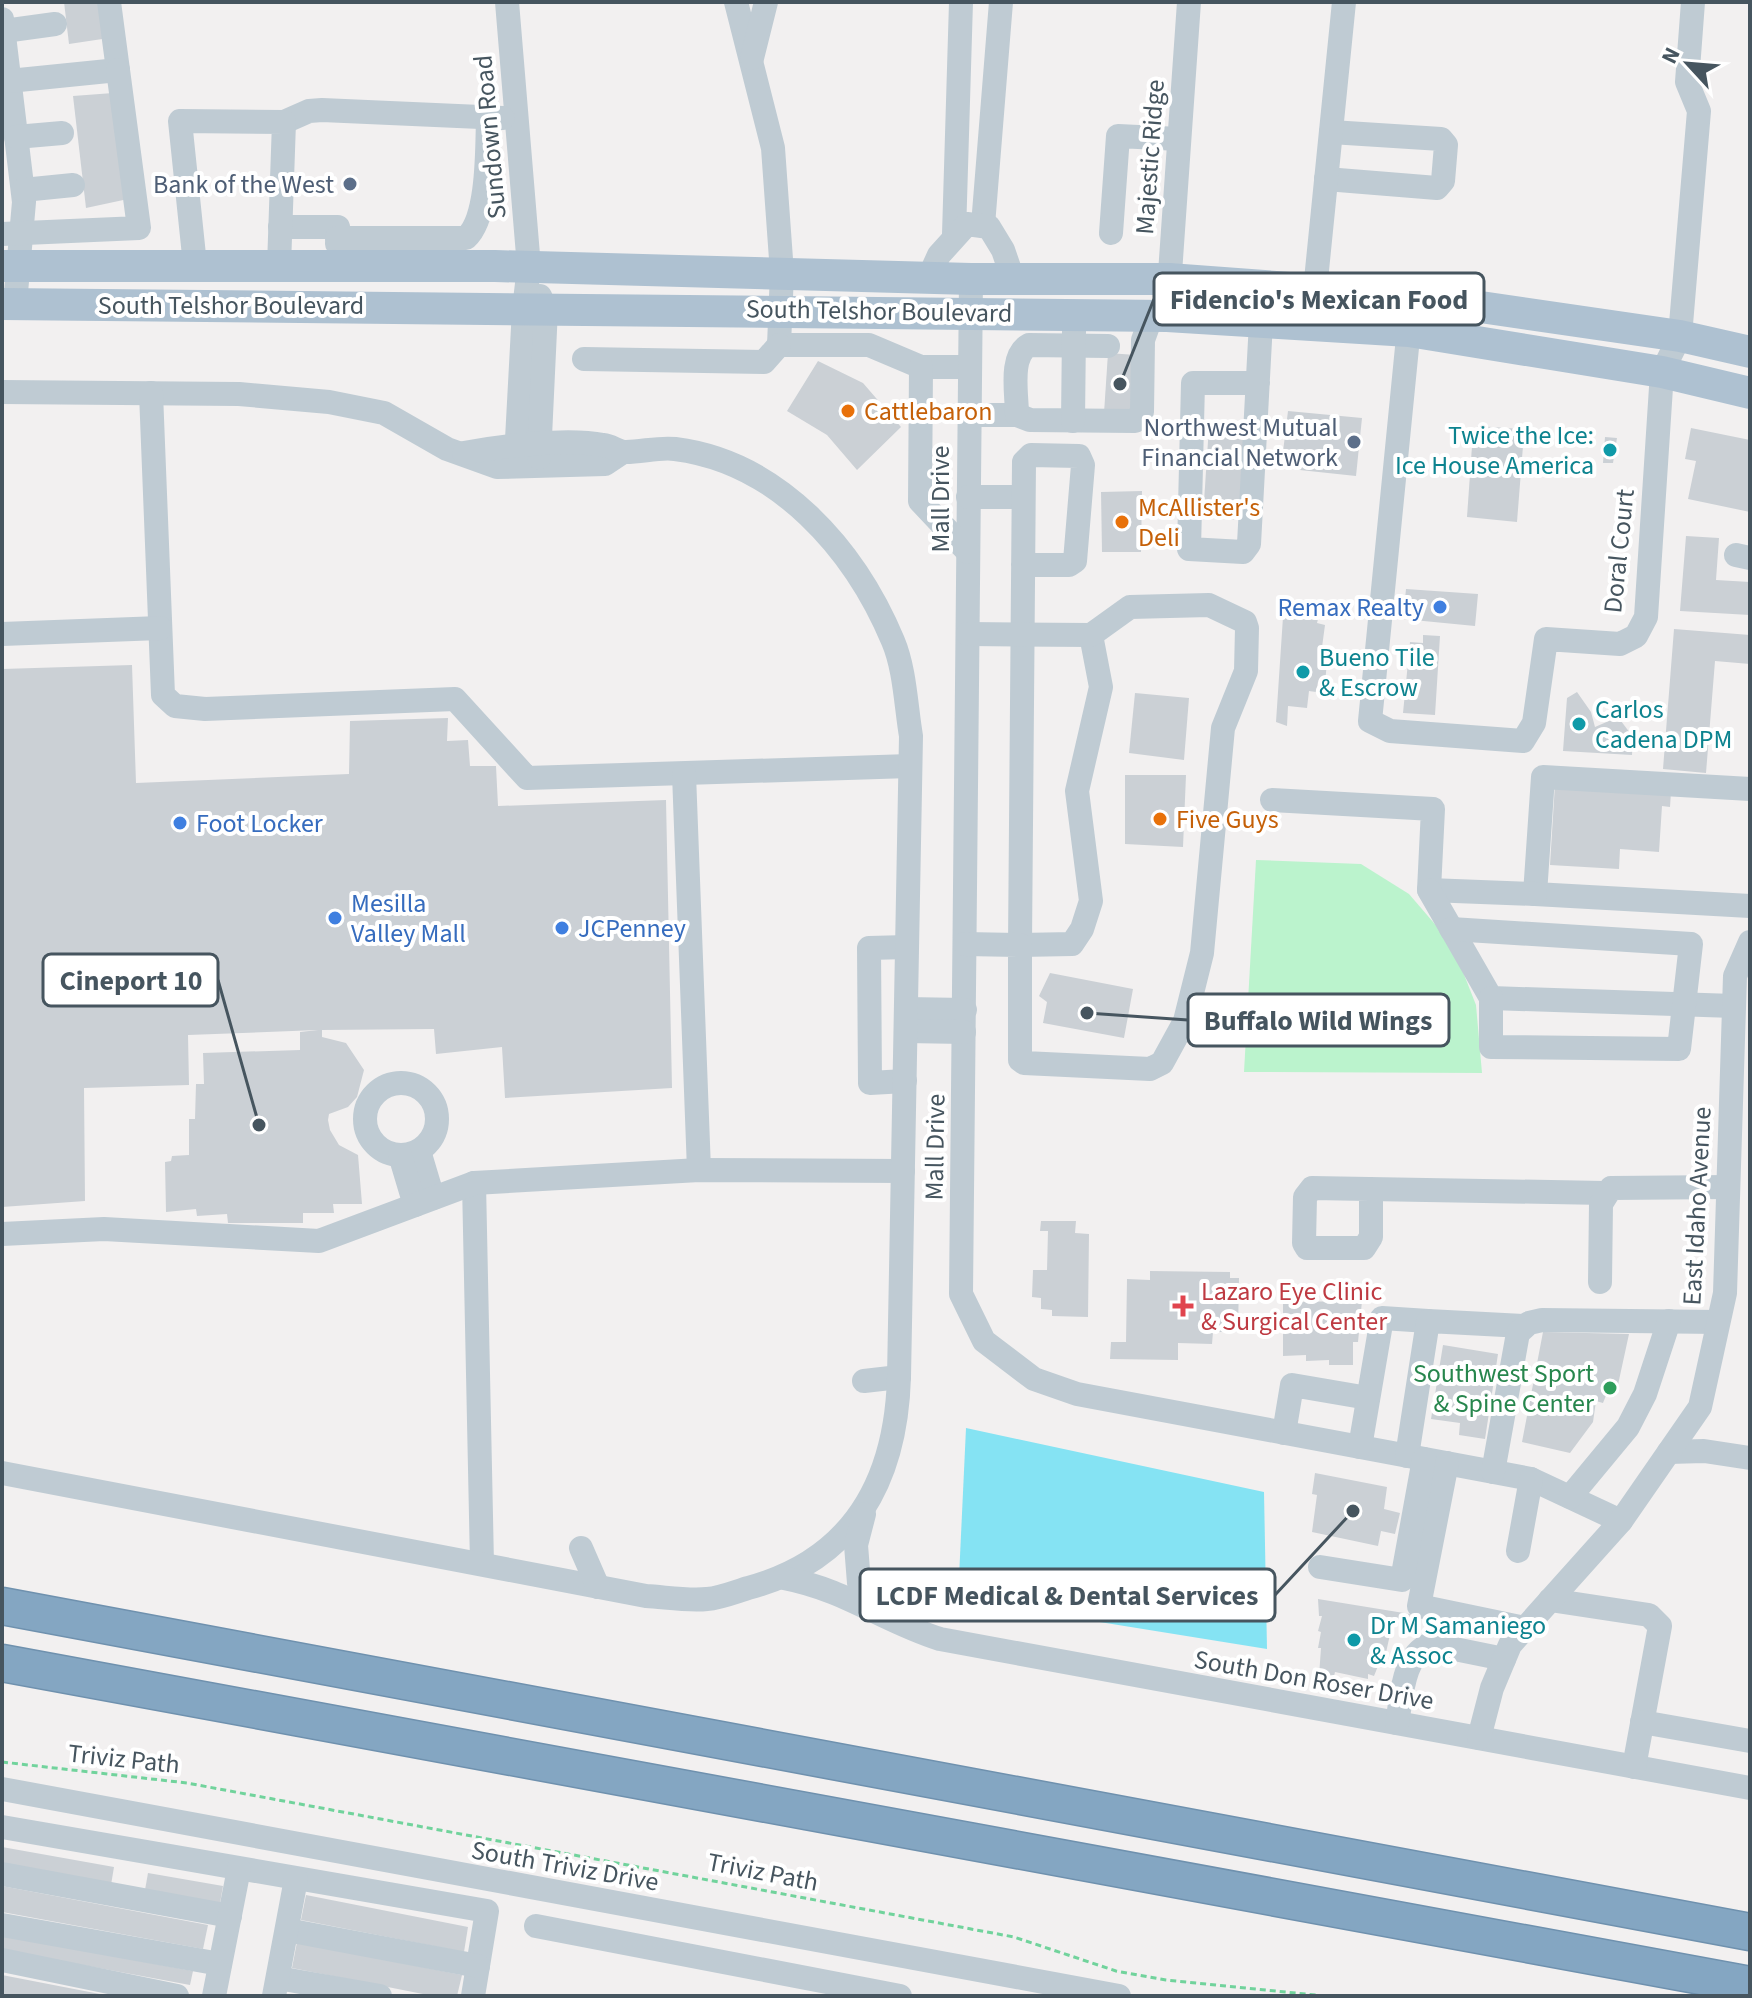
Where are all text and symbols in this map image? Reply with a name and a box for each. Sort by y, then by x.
north arrow [1648,24,1728,104]
text: N [1653,42,1689,69]
street label: Sundown Road [464,53,516,221]
street label: Majestic Ridge [1126,78,1174,236]
place label: Bank of the West [153,166,334,203]
marker: Bank of the West [341,175,359,193]
callout: Fidencio's Mexican Food [1154,273,1484,325]
text: Fidencio's Mexican Food [1170,280,1468,320]
street label: South Telshor Boulevard [98,287,364,324]
street label: South Telshor Boulevard [745,290,1013,332]
place label: Cattlebaron [864,393,992,430]
marker: Cattlebaron [839,402,857,420]
place label: Northwest Mutual Financial Network [1141,409,1338,476]
place label: Twice the Ice: Ice House America [1395,417,1594,484]
marker: Northwest Mutual Financial Network [1345,433,1363,451]
marker: Twice the Ice: Ice House America [1601,441,1619,459]
street label: Mall Drive [922,446,959,552]
street label: Doral Court [1594,487,1644,615]
place label: McAllister's Deli [1138,489,1260,556]
marker: McAllister's Deli [1113,513,1131,531]
place label: Remax Realty [1277,589,1424,626]
marker: Remax Realty [1431,598,1449,616]
place label: Bueno Tile & Escrow [1319,639,1435,706]
marker: Bueno Tile & Escrow [1294,663,1312,681]
place label: Carlos Cadena DPM [1595,691,1732,758]
marker: Carlos Cadena DPM [1570,715,1588,733]
place label: Five Guys [1176,801,1279,838]
place label: Foot Locker [196,805,324,842]
marker: Five Guys [1151,810,1169,828]
marker: Foot Locker [171,814,189,832]
place label: Mesilla Valley Mall [351,885,466,952]
marker: Mesilla Valley Mall [326,909,344,927]
place label: JCPenney [578,910,686,947]
marker: JCPenney [553,919,571,937]
callout: Cineport 10 [43,954,218,1006]
text: Cineport 10 [59,961,203,1001]
callout: Buffalo Wild Wings [1188,994,1449,1046]
text: Buffalo Wild Wings [1204,1001,1432,1041]
street label: Mall Drive [916,1093,954,1201]
street label: East Idaho Avenue [1673,1106,1721,1306]
place label: Lazaro Eye Clinic & Surgical Center [1201,1273,1388,1340]
marker: Lazaro Eye Clinic & Surgical Center [1172,1295,1194,1317]
place label: Southwest Sport & Spine Center [1413,1355,1595,1422]
marker: Southwest Sport & Spine Center [1601,1379,1619,1397]
callout: LCDF Medical & Dental Services [860,1569,1275,1621]
text: LCDF Medical & Dental Services [876,1576,1258,1616]
place label: Dr M Samaniego & Assoc [1370,1607,1546,1674]
marker: Dr M Samaniego & Assoc [1345,1631,1363,1649]
street label: South Don Roser Drive [1191,1641,1437,1719]
street label: Triviz Path [66,1735,182,1783]
street label: South Triviz Drive [468,1831,662,1901]
street label: Triviz Path [704,1843,822,1901]

